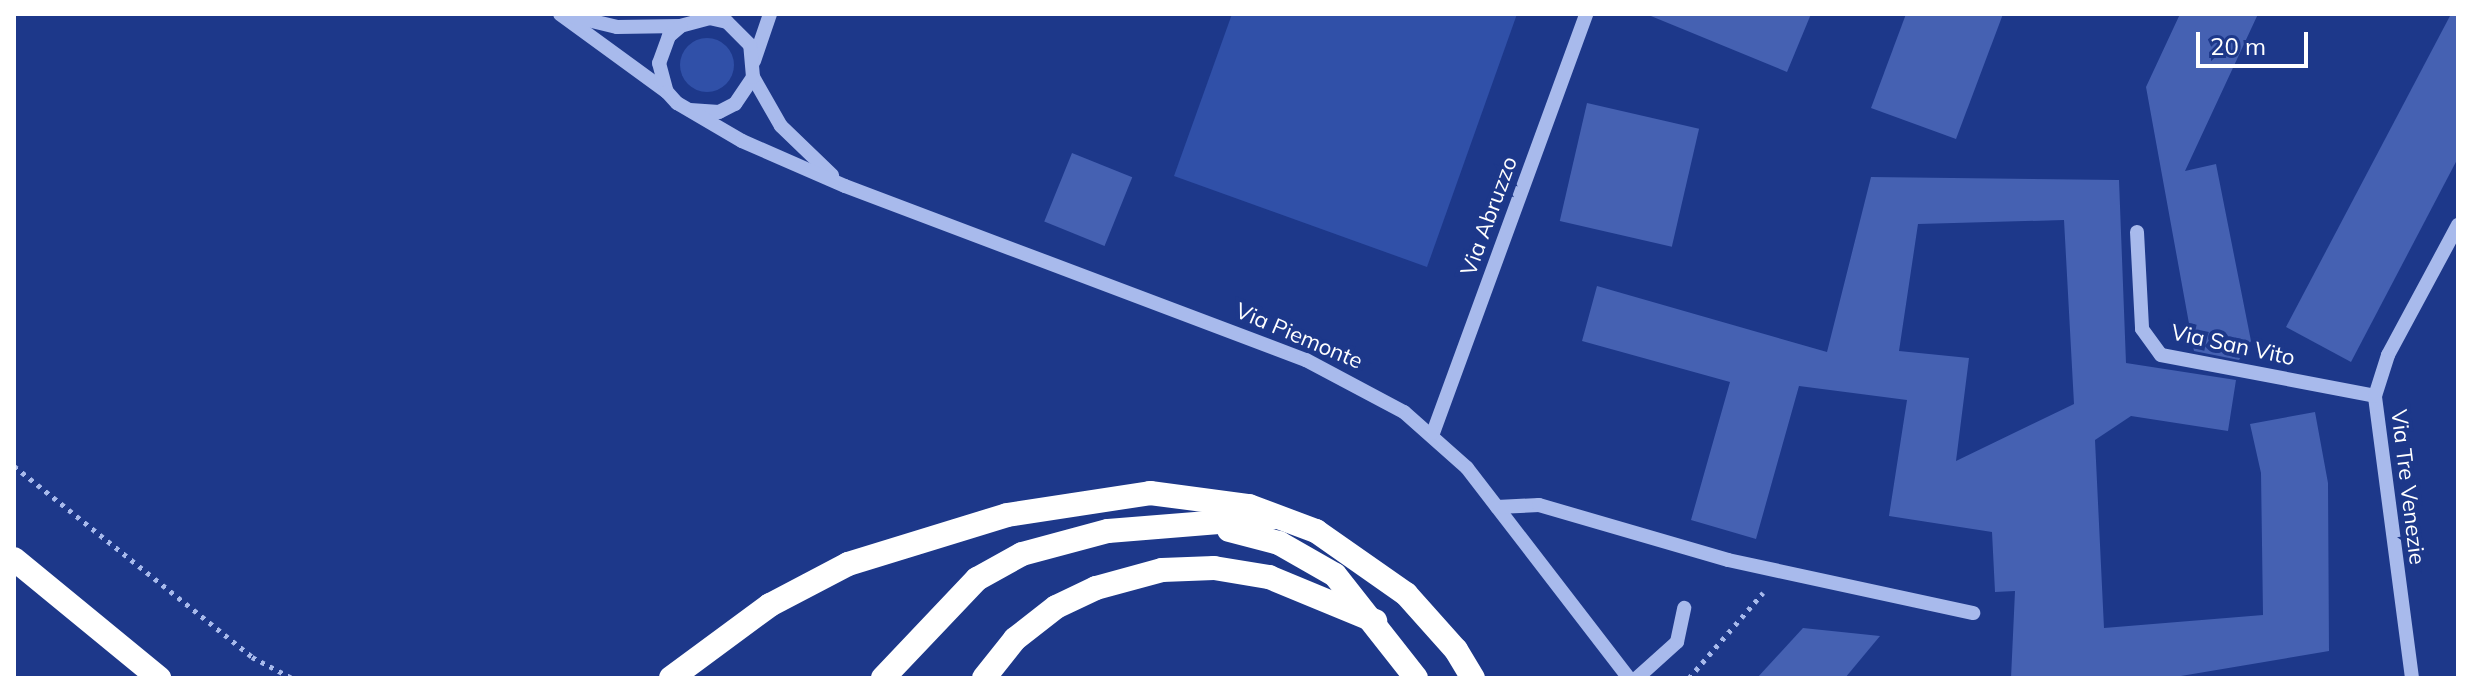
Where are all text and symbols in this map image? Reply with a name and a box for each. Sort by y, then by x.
scale bar [2200,16,2312,66]
text: 20 m [2210,31,2266,61]
street label: Via Abruzzo [1455,153,1523,279]
street label: Via Piemonte [1232,297,1366,375]
street label: Via San Vito [2169,319,2297,371]
street label: Via Tre Venezie [2385,408,2431,566]

